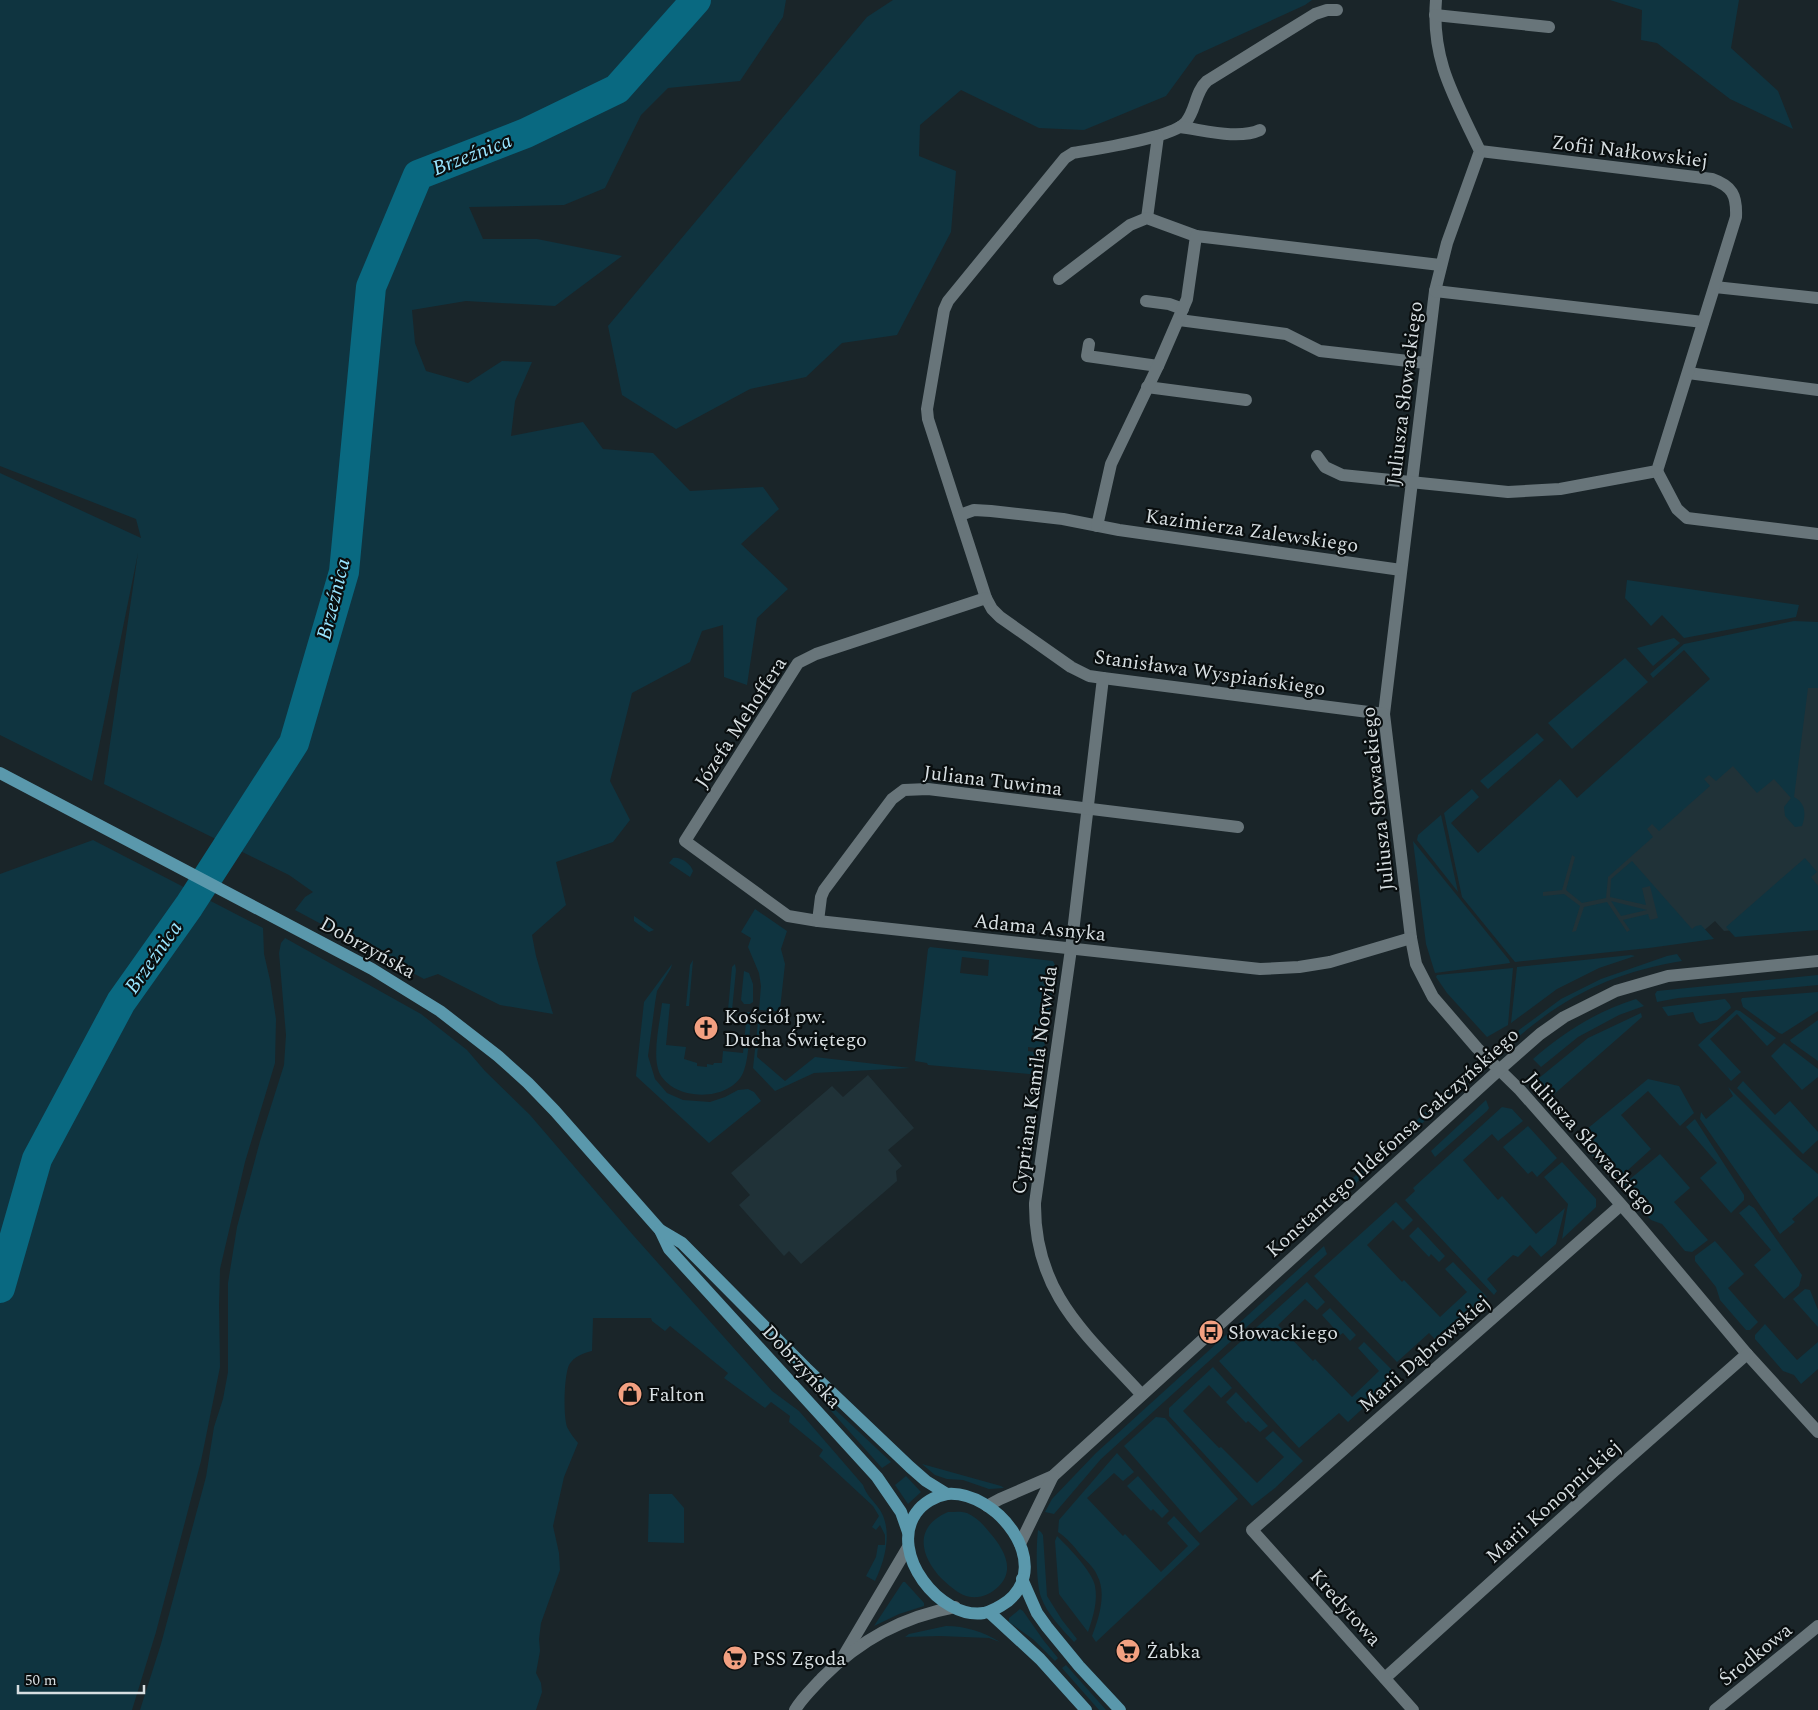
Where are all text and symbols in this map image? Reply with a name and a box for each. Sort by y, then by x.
water label: Brzeźnica [428,125,517,185]
street label: Zofii Nałkowskiej [1550,128,1710,176]
street label: Juliusza Słowackiego [1379,299,1431,487]
street label: Kazimierza Zalewskiego [1143,501,1360,561]
water label: Brzeźnica [308,555,360,643]
street label: Stanisława Wyspiańskiego [1092,642,1328,704]
street label: Józefa Mehoffera [687,651,795,794]
street label: Juliusza Słowackiego [1353,705,1403,892]
street label: Juliana Tuwima [922,758,1064,804]
street label: Adama Asnyka [972,906,1108,950]
street label: Dobrzyńska [314,909,421,987]
water label: Brzeźnica [117,914,191,1001]
street label: Cypriana Kamila Norwida [1004,964,1066,1196]
place label: Kościół pw. Ducha Świętego [724,1002,867,1055]
church icon: Kościół pw. Ducha Świętego [693,1015,719,1041]
street label: Konstantego Ildefonsa Gałczyńskiego [1259,1020,1526,1265]
street label: Juliusza Słowackiego [1517,1065,1663,1222]
street label: Marii Dąbrowskiej [1352,1288,1497,1420]
street label: Dobrzyńska [754,1318,848,1416]
place label: Słowackiego [1228,1318,1338,1348]
bus stop icon: Słowackiego [1198,1319,1224,1345]
place label: Falton [648,1380,705,1410]
shop icon: Falton [617,1381,643,1407]
street label: Marii Konopnickiej [1479,1433,1628,1571]
street label: Kredytowa [1302,1562,1389,1653]
street label: Środkowa [1712,1616,1799,1694]
place label: Żabka [1146,1637,1201,1667]
supermarket icon: Żabka [1115,1638,1141,1664]
place label: PSS Zgoda [752,1644,846,1674]
supermarket icon: PSS Zgoda [722,1645,748,1671]
scale bar [18,1662,144,1694]
text: 50 m [25,1669,57,1692]

